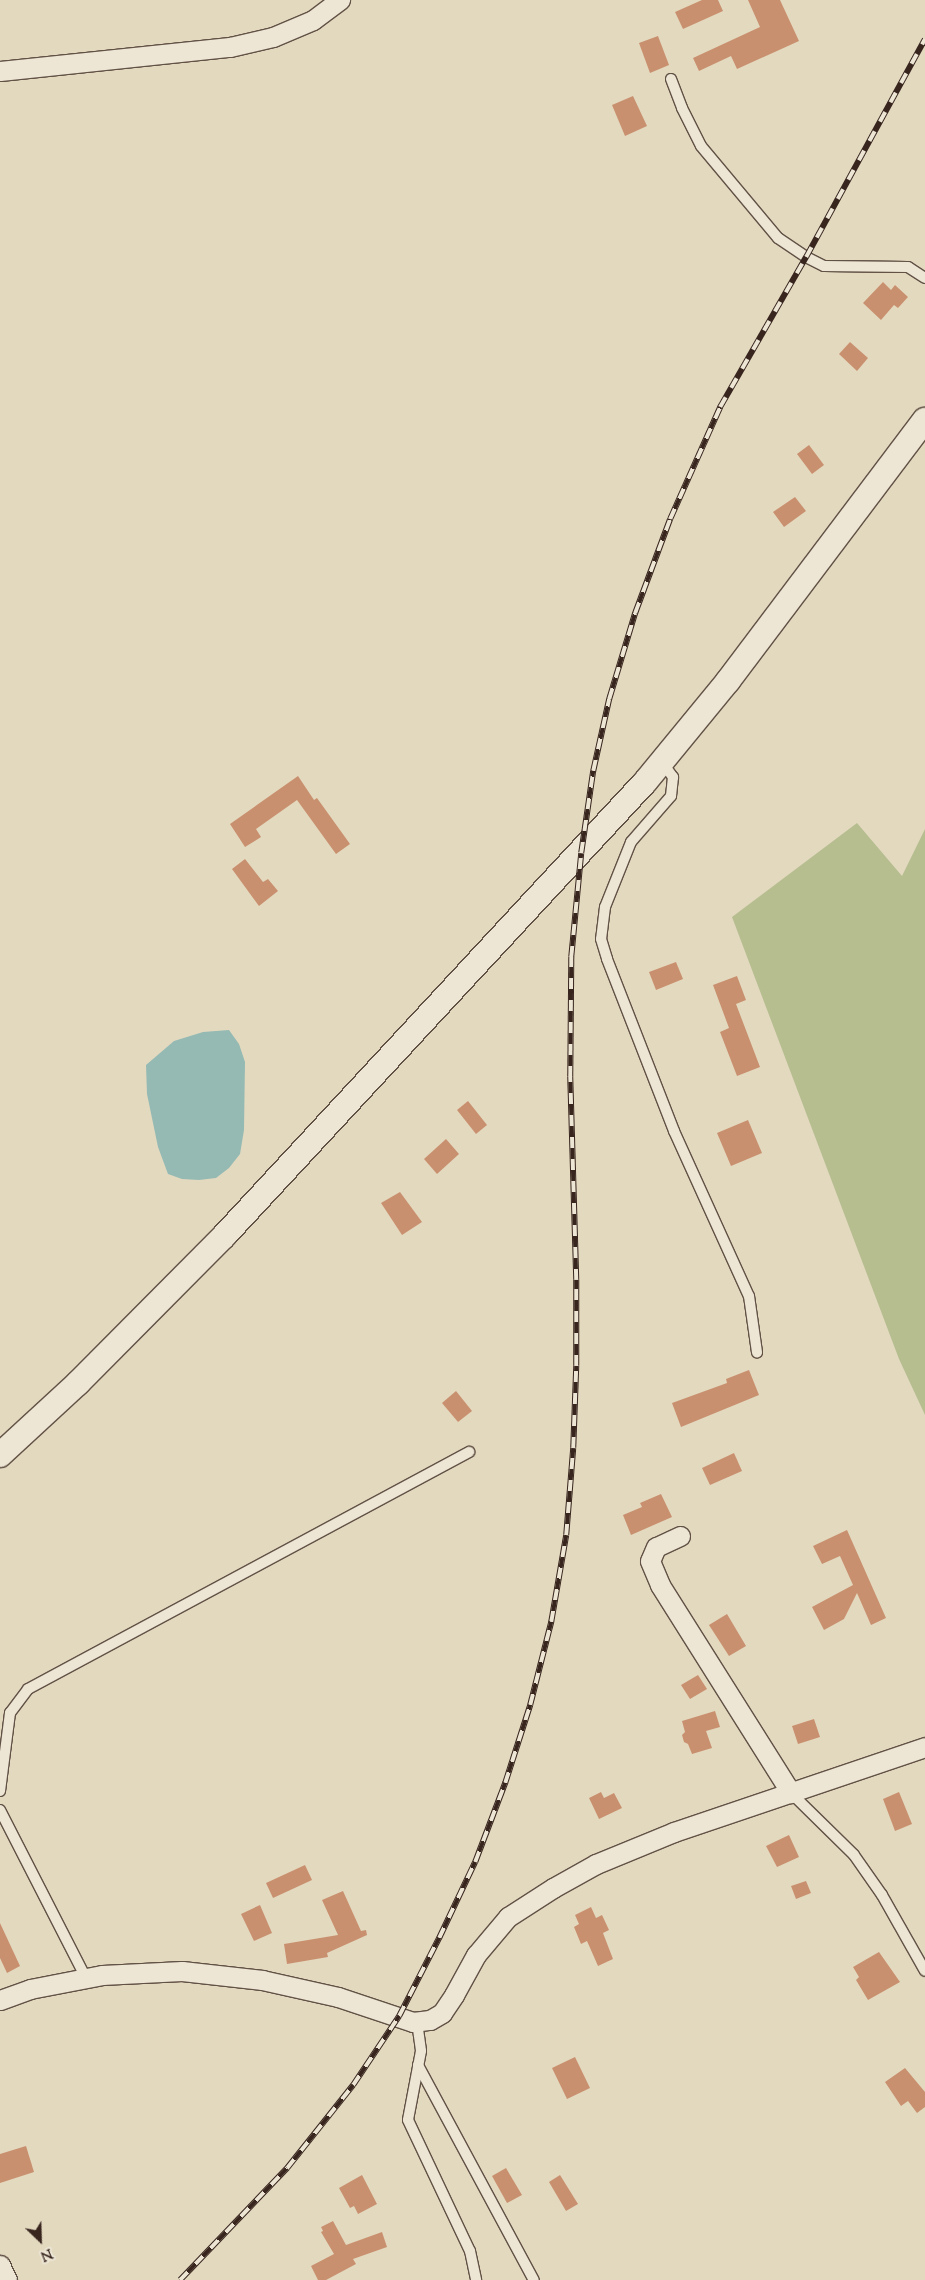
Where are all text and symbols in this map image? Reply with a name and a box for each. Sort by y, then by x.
north arrow [15,2215,65,2265]
text: N [37,2242,55,2265]

